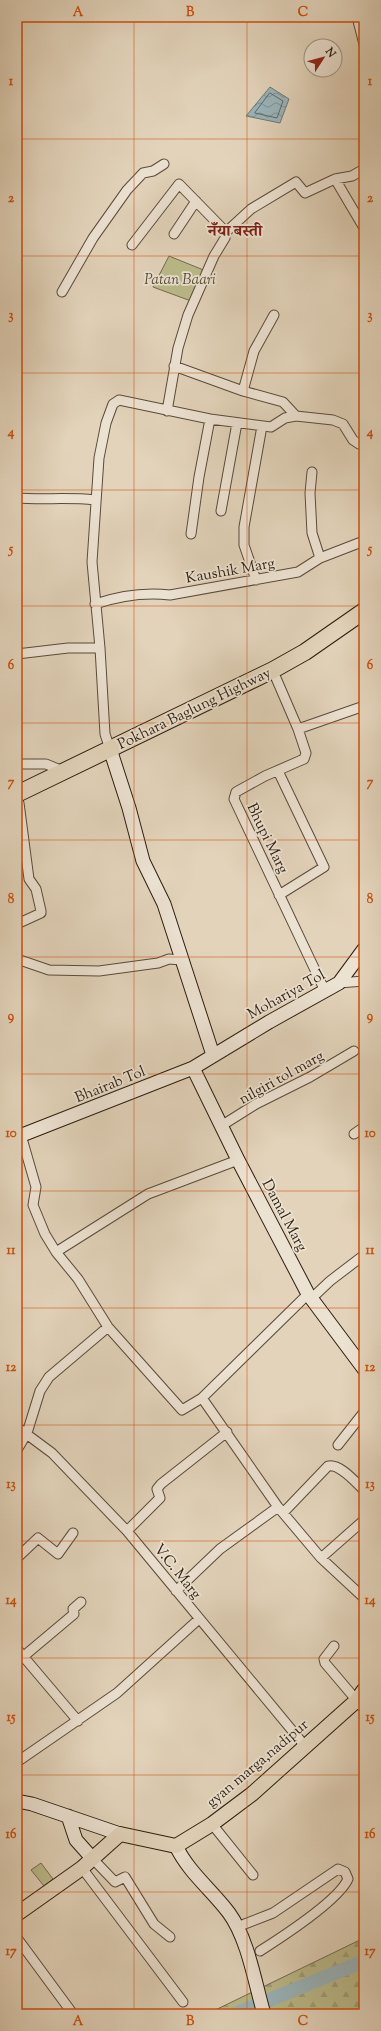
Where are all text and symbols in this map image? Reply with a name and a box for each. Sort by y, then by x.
text: A [73,4,84,22]
text: B [186,4,195,22]
text: C [298,4,308,22]
north arrow [303,38,343,78]
text: N [321,44,339,61]
text: 1 [9,73,14,91]
text: 1 [368,73,373,91]
text: 2 [8,190,15,208]
text: 2 [367,190,374,208]
district label: नँया बस्ती [207,221,264,244]
park label: Patan Baari [144,270,216,291]
text: 3 [8,307,14,325]
text: 3 [367,307,373,325]
text: 4 [7,424,15,442]
text: 4 [366,424,374,442]
text: 5 [8,541,14,559]
text: 5 [367,541,373,559]
street label: Kaushik Marg [184,553,276,590]
text: 6 [8,657,15,675]
text: 6 [367,657,374,675]
street label: Pokhara Baglung Highway [114,663,275,756]
text: 7 [8,774,15,792]
text: 7 [367,774,374,792]
street label: Bhupi Marg [241,800,293,877]
text: 8 [8,891,15,909]
text: 8 [367,891,374,909]
street label: Mohariya Tol [244,965,329,1025]
text: 9 [8,1008,15,1026]
text: 9 [367,1008,374,1026]
street label: nilgiri tol marg [235,1046,328,1110]
street label: Bhairab Tol [72,1062,149,1109]
text: 10 [5,1125,17,1143]
text: 10 [364,1125,376,1143]
street label: Damal Marg [256,1176,311,1255]
text: 11 [7,1242,16,1260]
text: 11 [366,1242,375,1260]
text: 12 [6,1359,17,1377]
text: 12 [365,1359,376,1377]
text: 13 [6,1476,16,1494]
text: 13 [365,1476,375,1494]
street label: V.C. Marg [148,1540,206,1604]
text: 14 [6,1592,17,1610]
text: 14 [365,1592,376,1610]
text: 15 [7,1709,16,1727]
text: 15 [366,1709,375,1727]
street label: gyan marga,nadipur [202,1715,314,1813]
text: 16 [6,1826,17,1844]
text: 16 [365,1826,376,1844]
text: 17 [6,1943,17,1961]
text: 17 [365,1943,376,1961]
text: A [73,2013,84,2031]
text: B [186,2013,195,2031]
text: C [298,2013,308,2031]

